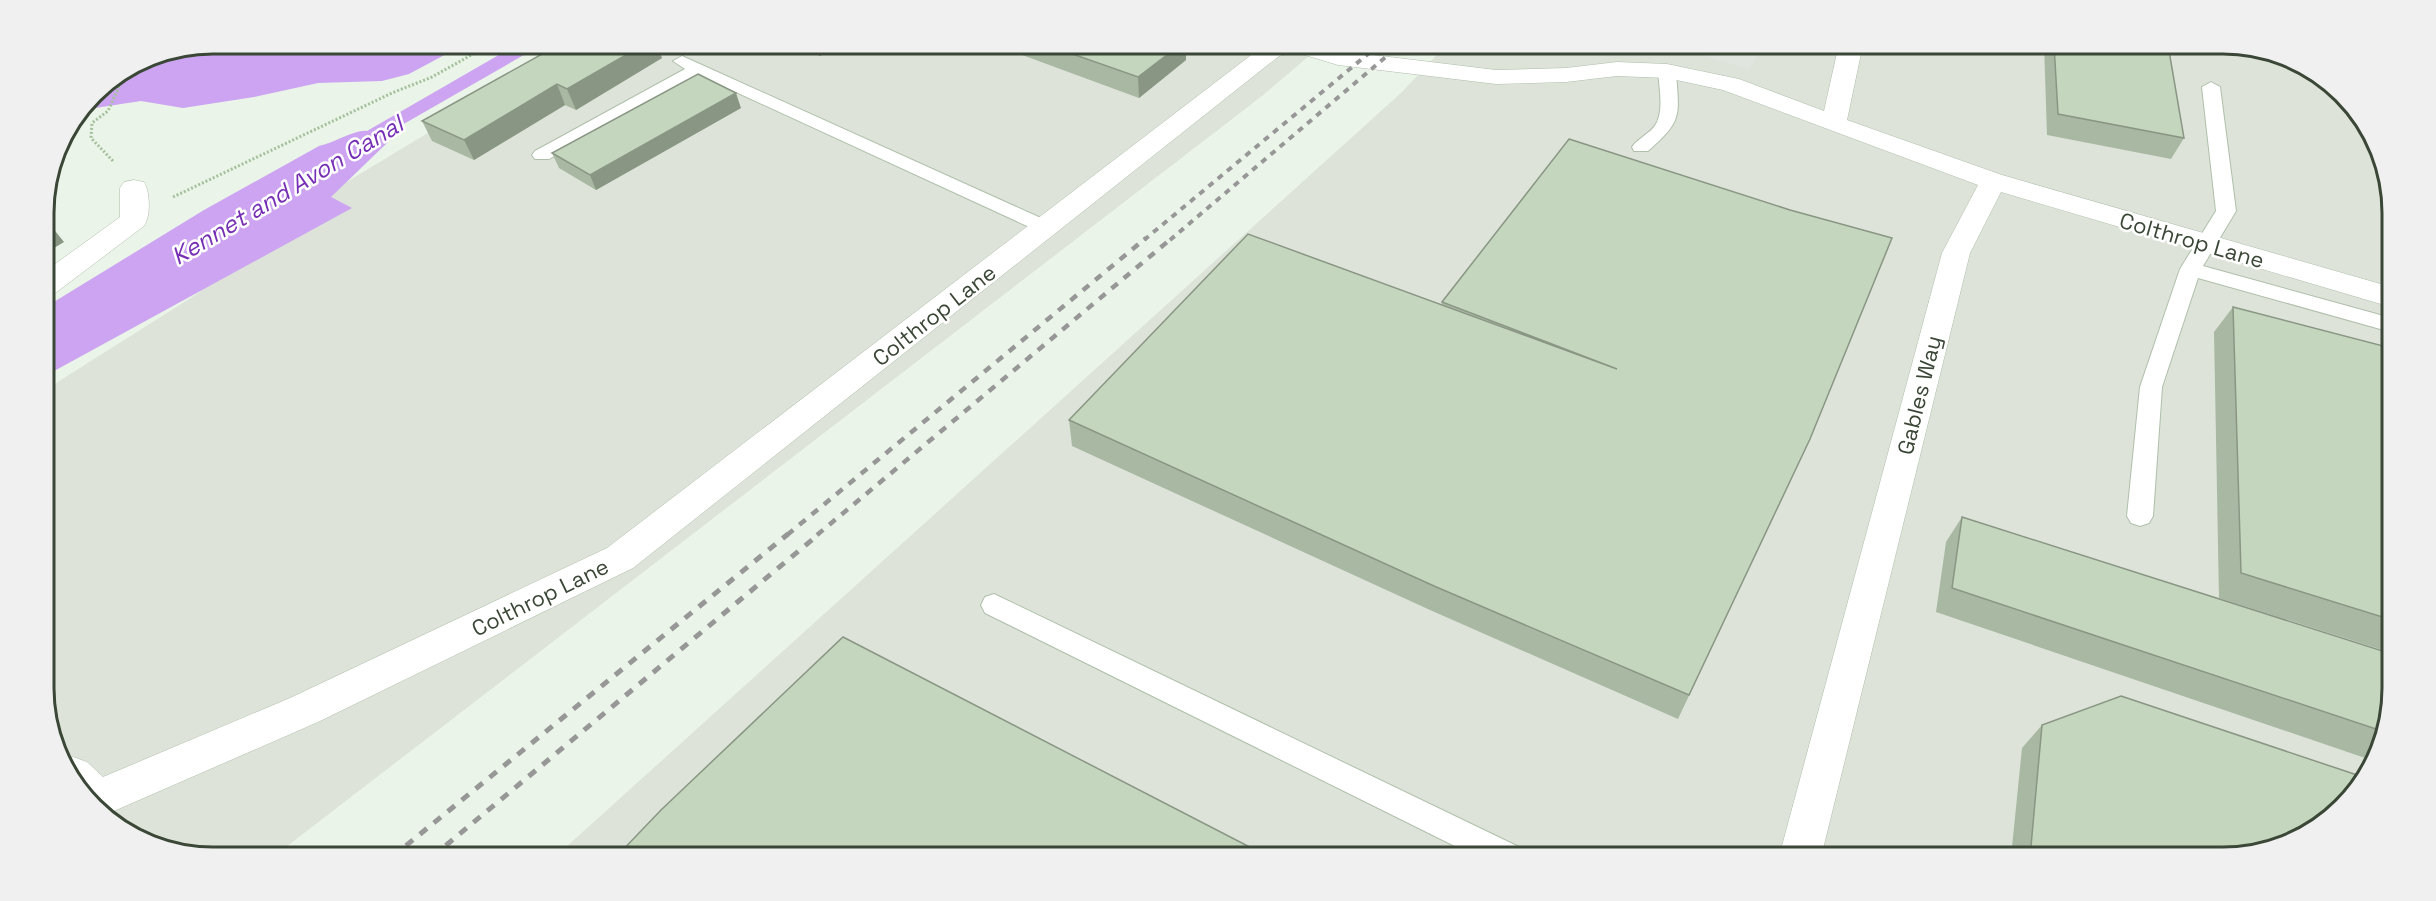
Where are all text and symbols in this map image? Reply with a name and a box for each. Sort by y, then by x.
water label: Kennet and Avon Canal [165,107,411,272]
street label: Colthrop Lane [2116,206,2268,274]
street label: Colthrop Lane [867,258,1001,372]
street label: Gables Way [1891,333,1947,457]
street label: Colthrop Lane [467,552,613,642]

